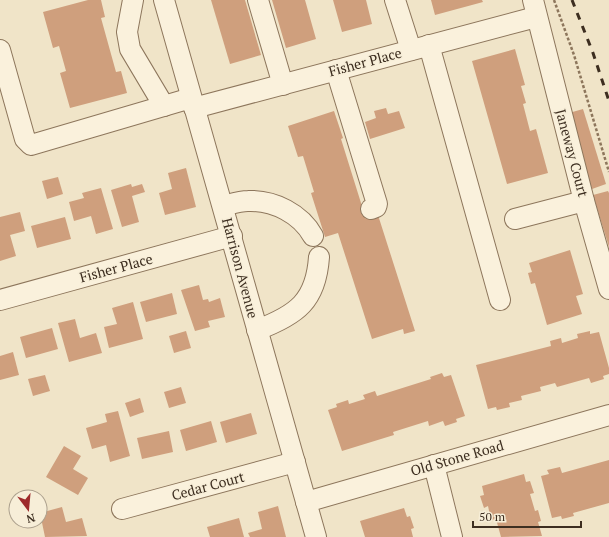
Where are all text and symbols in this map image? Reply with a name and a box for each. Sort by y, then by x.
street label: Fisher Place [326,43,403,80]
street label: Janeway Court [552,107,594,200]
street label: Harrison Avenue [218,216,263,320]
street label: Fisher Place [77,249,154,286]
street label: Old Stone Road [408,435,506,480]
street label: Cedar Court [169,467,247,504]
north arrow [8,489,48,529]
scale bar [473,503,581,529]
text: 50 m [479,509,506,524]
text: N [24,511,37,527]

